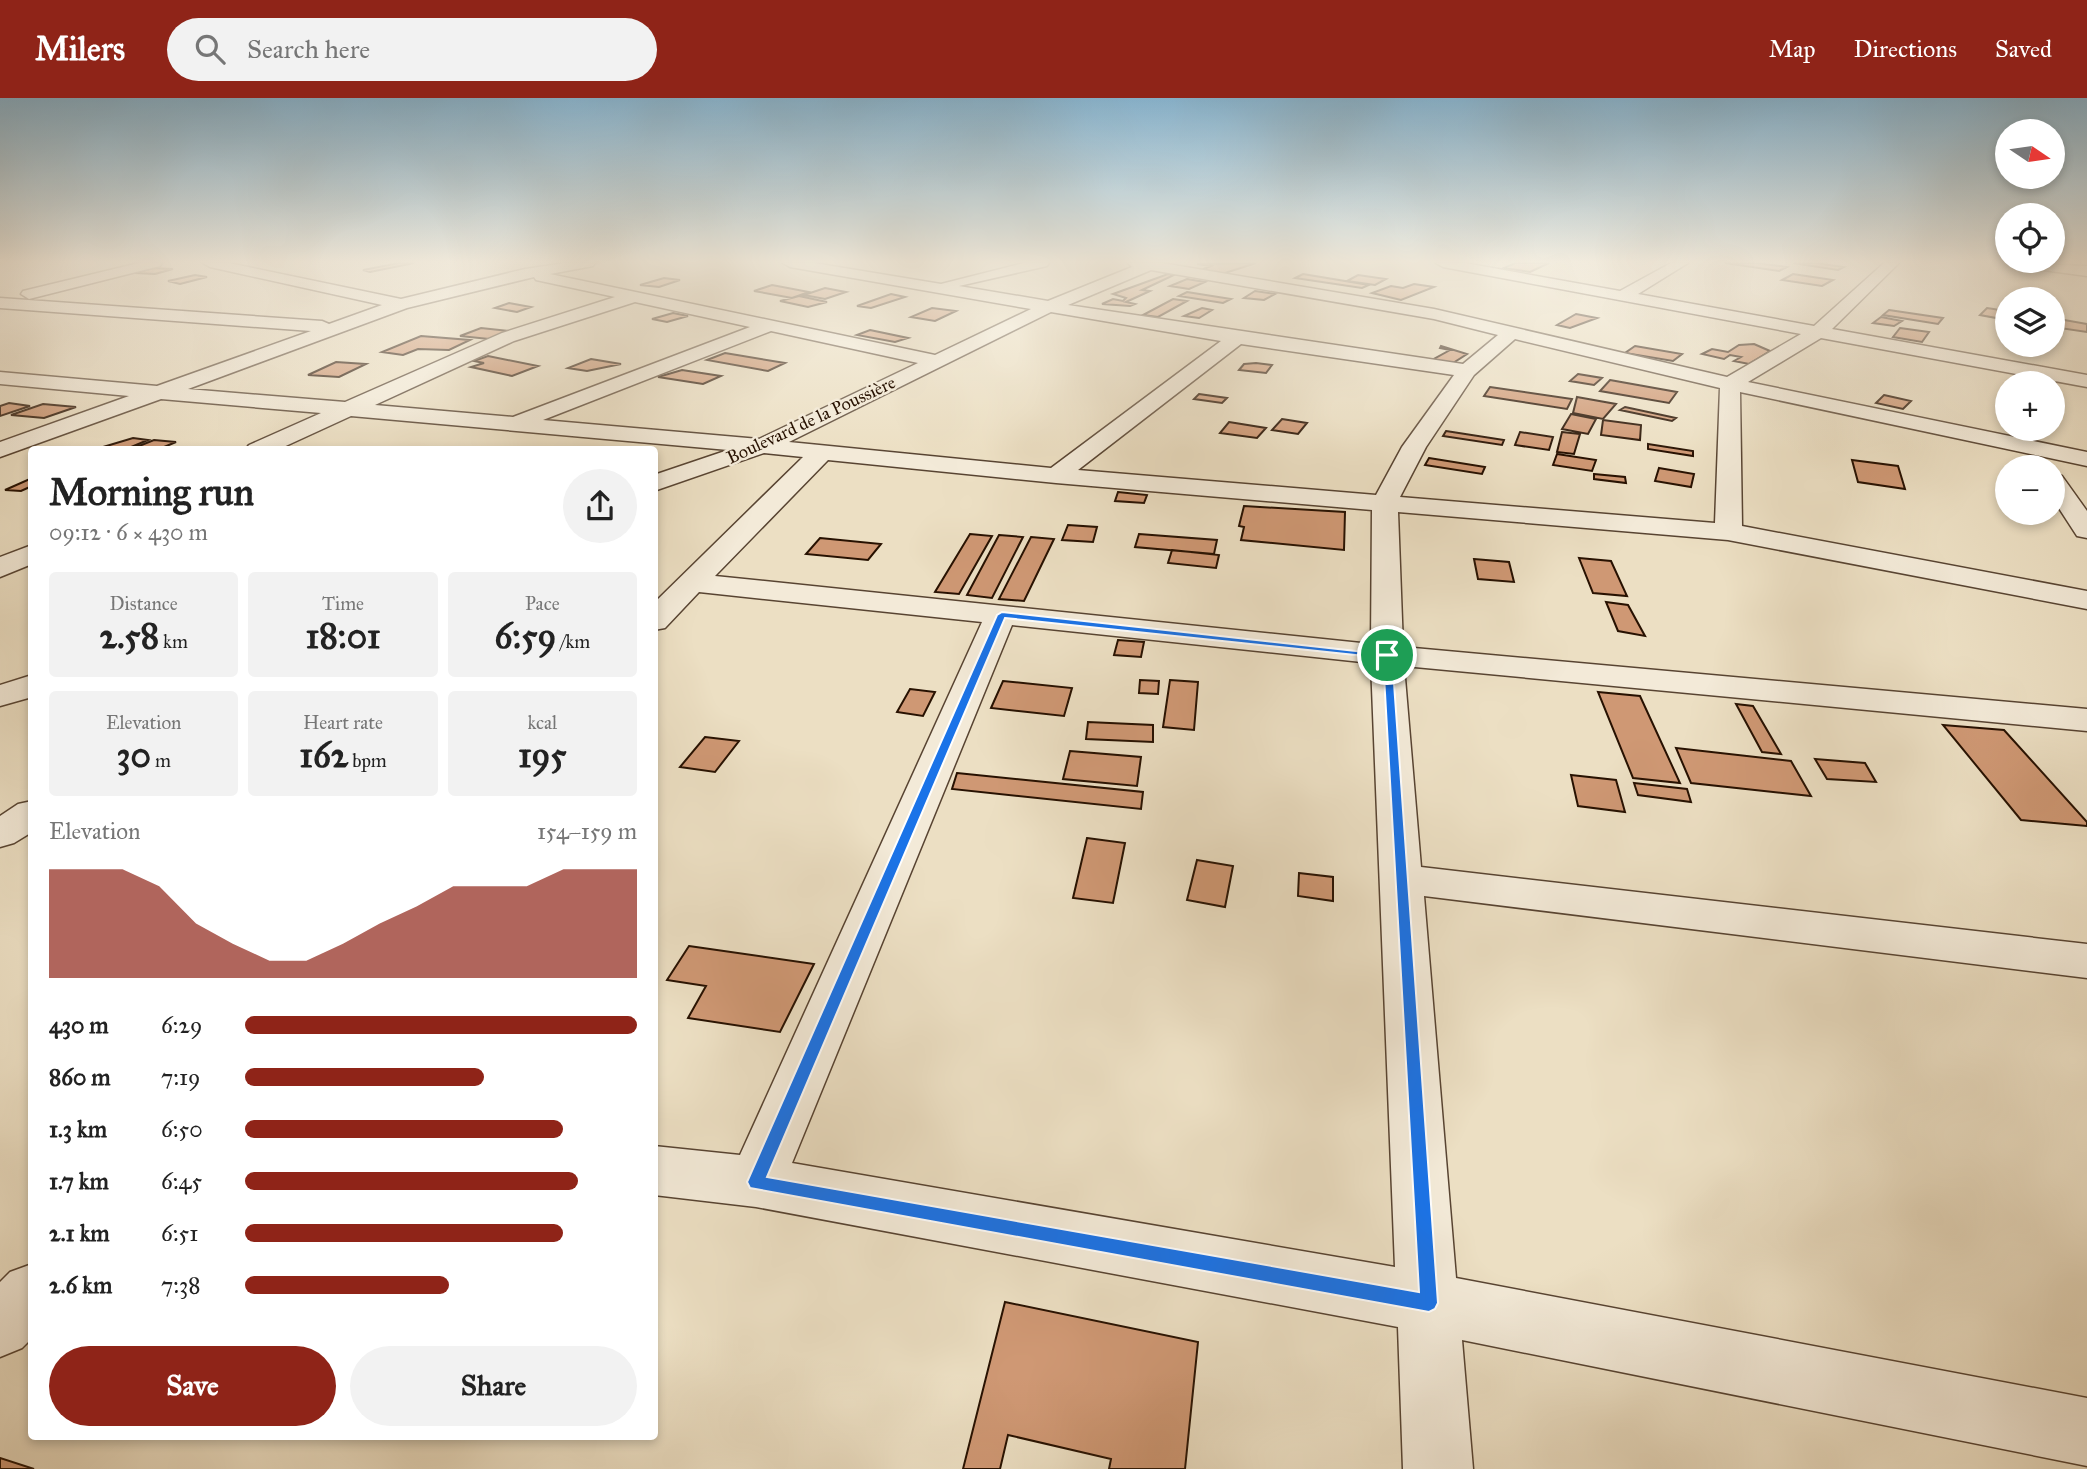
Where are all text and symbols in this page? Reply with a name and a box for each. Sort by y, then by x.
search box [167,18,657,81]
text: Milers [35,29,125,69]
icon: search [191,30,229,68]
text: Search here [247,33,370,65]
text: Map [1769,34,1816,64]
text: Directions [1854,34,1957,64]
text: Saved [1995,34,2052,64]
north arrow [1995,119,2065,189]
map controls [1995,119,2065,525]
button: locate [1995,203,2065,273]
button: layers [1995,287,2065,357]
street label: Boulevard de la Poussière [723,371,899,469]
button: + [1995,371,2065,441]
button: − [1995,455,2065,525]
text: Morning run [49,469,254,515]
button: share [563,469,637,543]
text: 09:12 · 6 × 430 m [49,518,208,546]
text: Distance [110,592,178,615]
text: Time [322,592,364,615]
text: Pace [525,592,560,615]
text: 2.58 [99,615,159,658]
text: 18:01 [305,615,381,658]
text: 6:59 [494,615,556,658]
pin [1357,625,1417,685]
text: km [159,630,188,653]
text: /km [556,630,590,653]
icon: arrive [1368,636,1406,674]
text: Elevation [106,711,181,734]
text: Heart rate [303,711,383,734]
text: kcal [527,711,557,734]
text: 30 [116,734,151,777]
text: 162 [299,734,348,777]
text: 195 [518,734,567,777]
text: m [151,749,171,772]
text: bpm [348,749,387,772]
text: Elevation [49,817,140,845]
text: 154–159 m [537,817,637,845]
text: 430 m [49,1011,109,1039]
text: 6:29 [161,1011,202,1039]
text: 860 m [49,1063,111,1091]
text: 7:19 [161,1063,200,1091]
text: 1.3 km [49,1115,107,1143]
text: 6:50 [161,1115,203,1143]
text: 1.7 km [49,1167,109,1195]
text: 6:45 [161,1167,202,1195]
text: 2.1 km [49,1219,110,1247]
text: 6:51 [161,1219,198,1247]
text: 2.6 km [49,1271,112,1299]
text: 7:38 [161,1271,201,1299]
button: Save [49,1346,336,1426]
button: Share [350,1346,637,1426]

